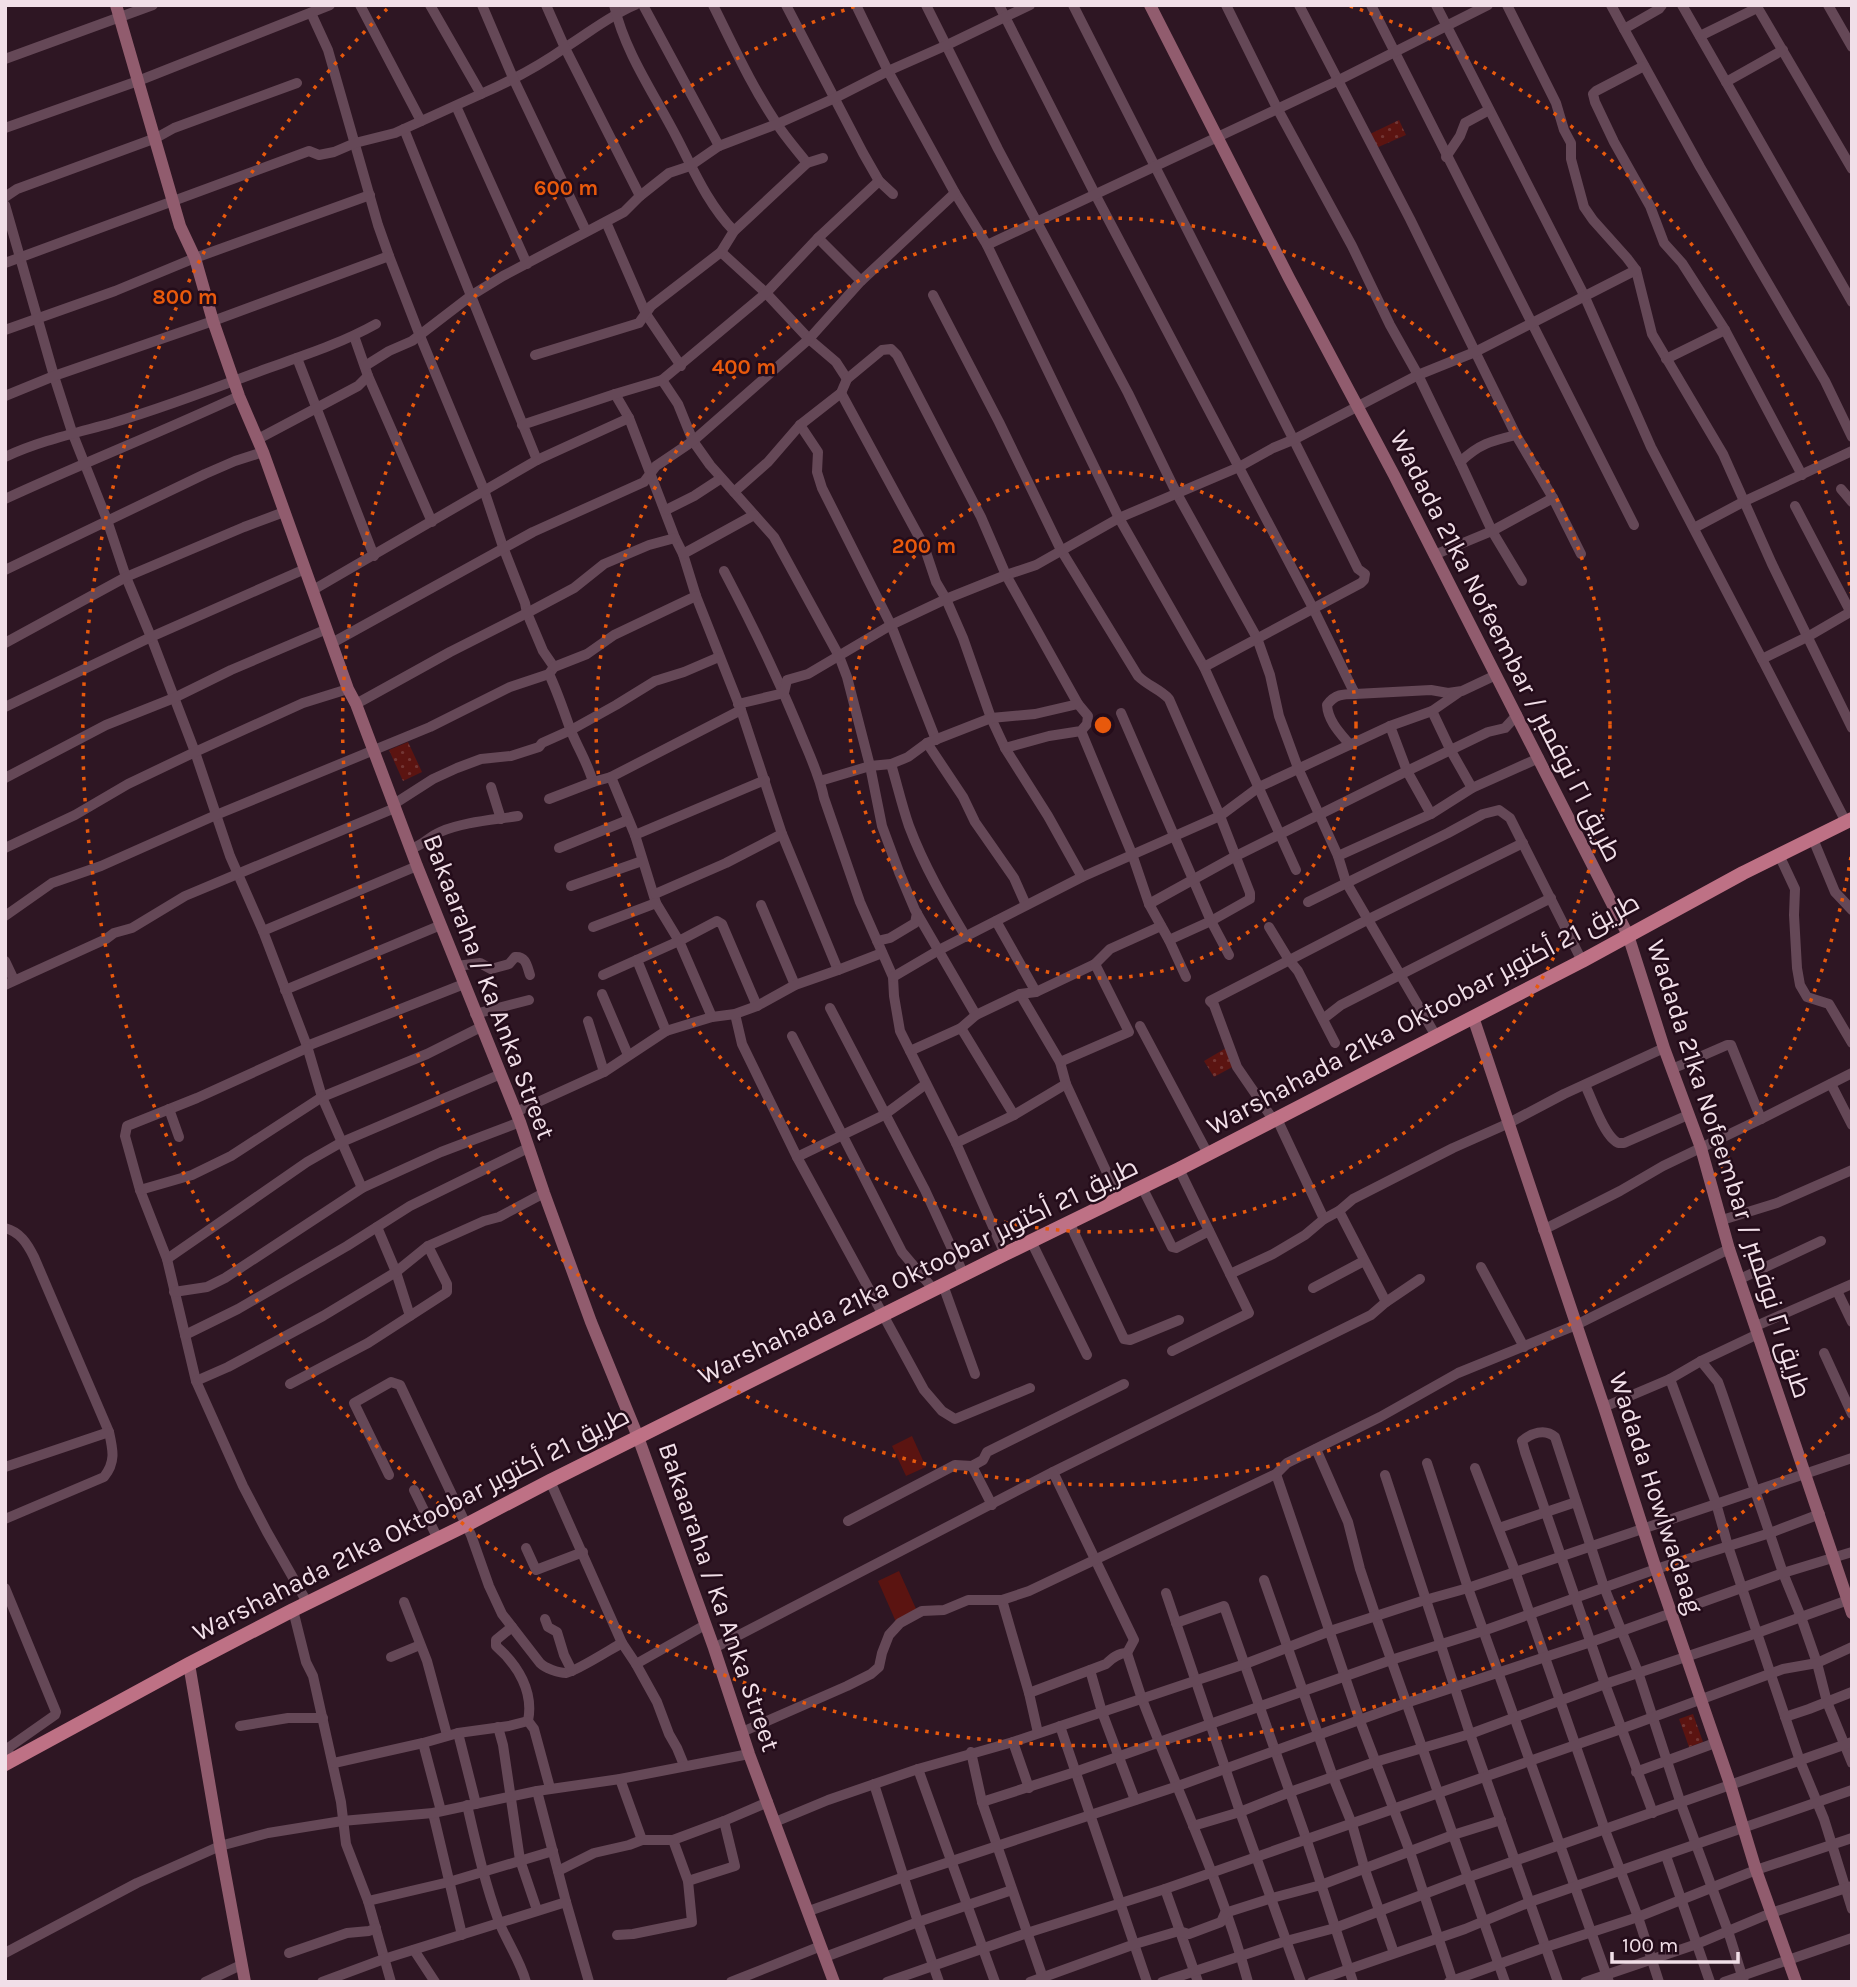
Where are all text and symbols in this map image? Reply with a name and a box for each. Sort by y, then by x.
text: 600 m [534,176,598,200]
text: 800 m [152,285,218,309]
text: 400 m [712,355,776,379]
street label: Wadada 21ka Nofeembar / طريق ٢١ نوفمبر [1383,425,1629,867]
text: 200 m [892,534,956,558]
centre of rings [1091,713,1115,737]
street label: Bakaaraha / Ka Anka Street [416,830,562,1144]
street label: Warshahada 21ka Oktoobar طريق 21 أكتوبر [1200,885,1645,1142]
street label: Wadada 21ka Nofeembar / طريق ٢١ نوفمبر [1640,936,1818,1402]
street label: Warshahada 21ka Oktoobar طريق 21 أكتوبر [692,1149,1143,1391]
street label: Wadada Howlwadaag [1602,1368,1710,1618]
street label: Warshahada 21ka Oktoobar طريق 21 أكتوبر [187,1398,634,1648]
street label: Bakaaraha / Ka Anka Street [652,1439,787,1756]
scale bar [1612,1920,1738,1964]
text: 100 m [1622,1933,1679,1957]

